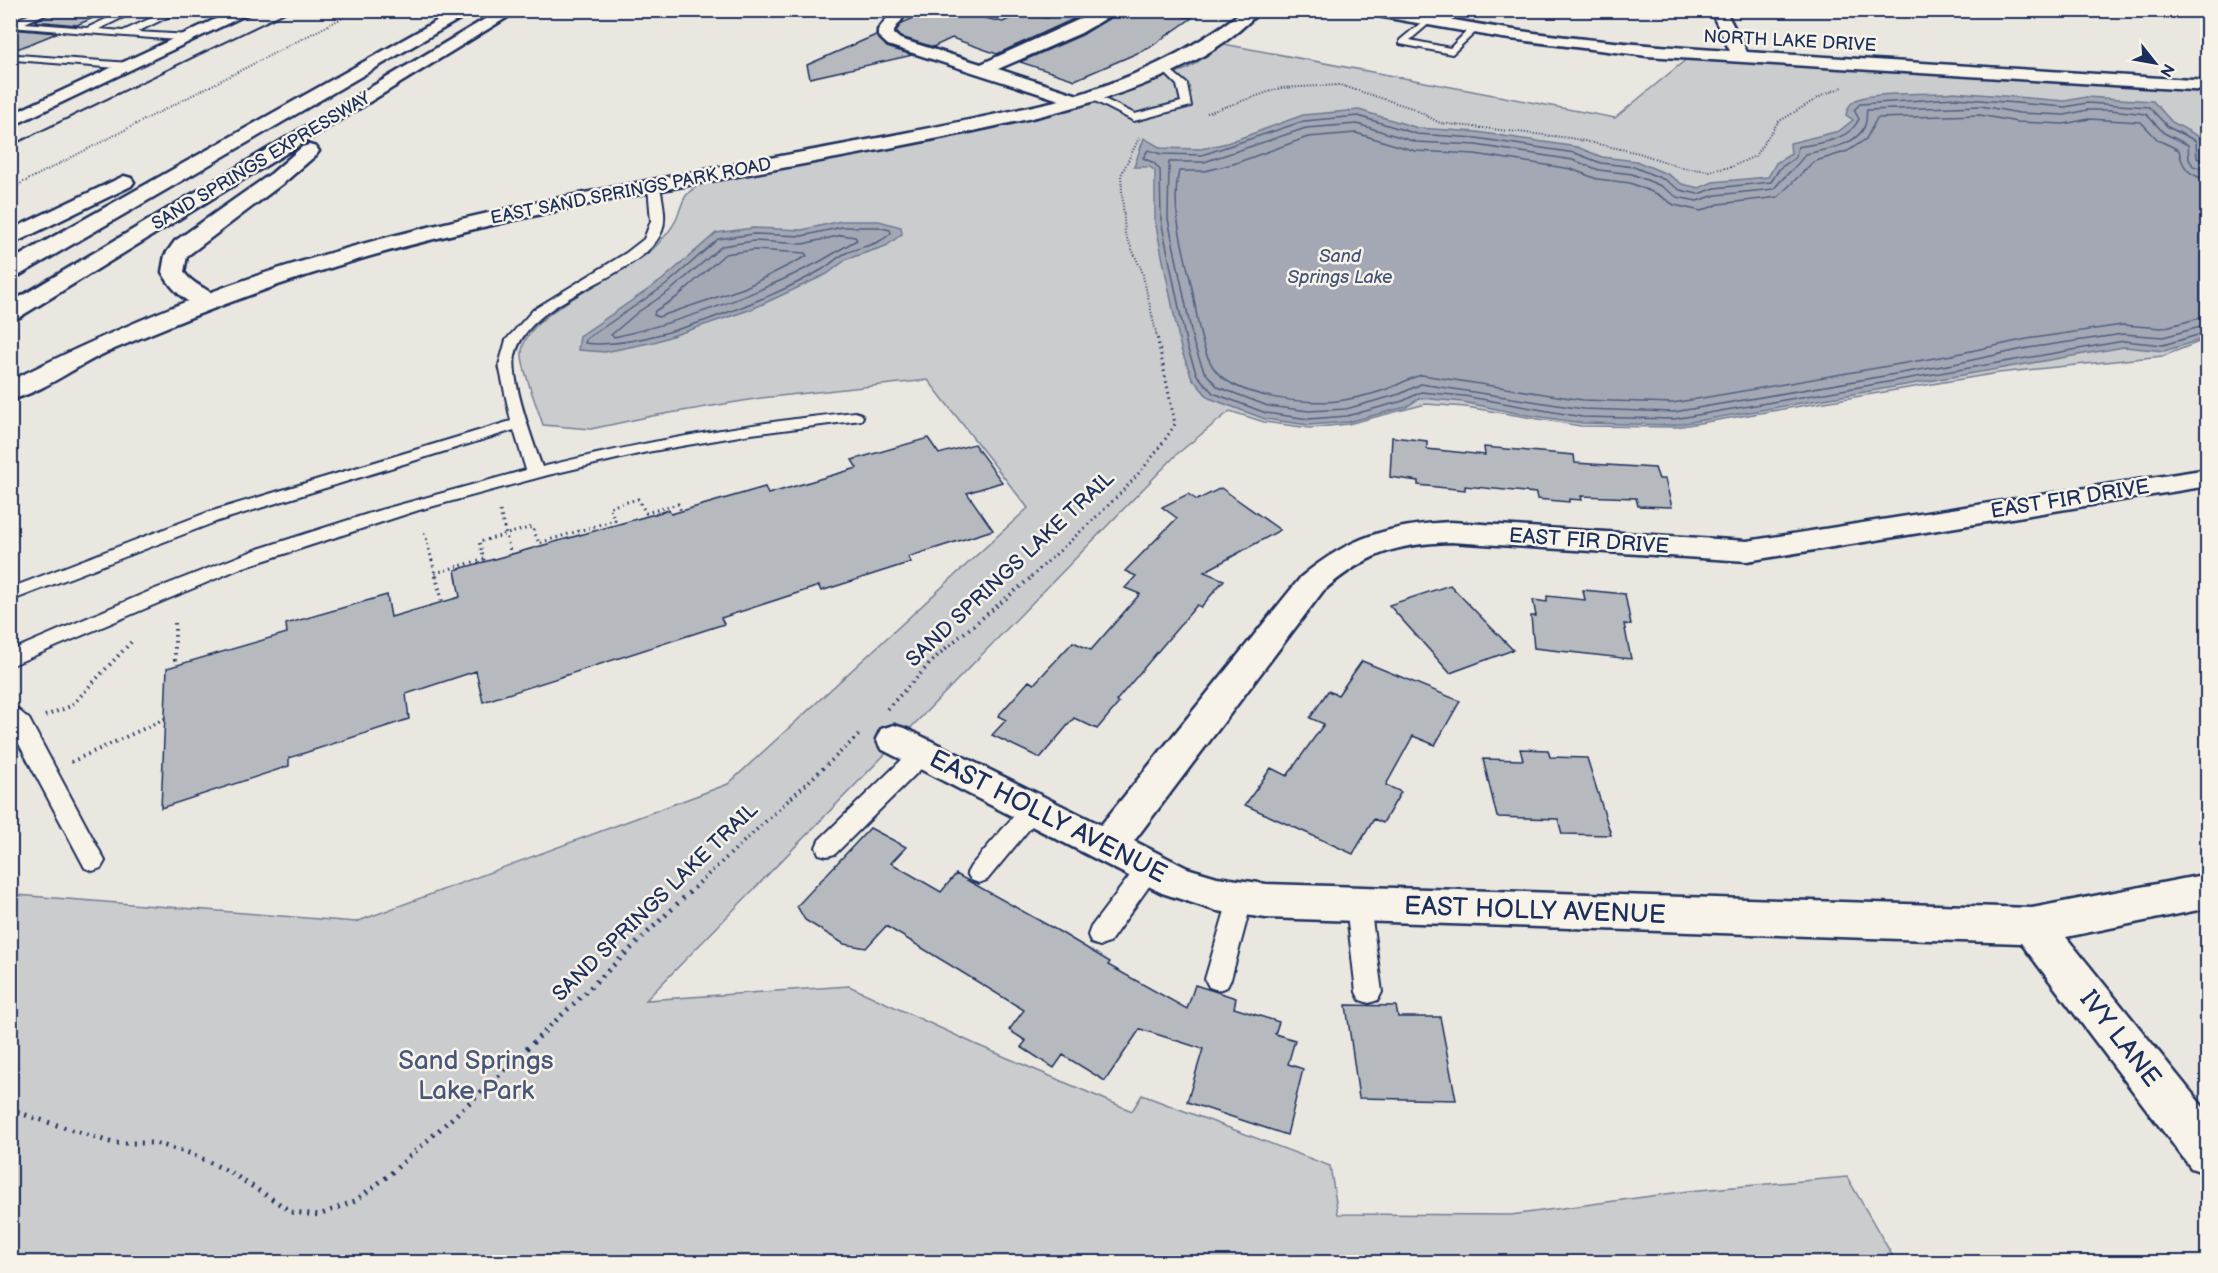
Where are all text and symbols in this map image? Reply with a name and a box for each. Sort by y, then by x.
street label: NORTH LAKE DRIVE [1703,26,1877,56]
north arrow [2125,33,2185,93]
text: N [2155,60,2178,80]
street label: SAND SPRINGS EXPRESSWAY [148,87,374,235]
street label: EAST SAND SPRINGS PARK ROAD [489,153,773,229]
water label: Sand Springs Lake [1287,246,1393,288]
street label: SAND SPRINGS LAKE TRAIL [901,466,1119,672]
street label: EAST FIR DRIVE [1989,474,2151,524]
street label: EAST FIR DRIVE [1508,523,1670,559]
street label: EAST HOLLY AVENUE [924,744,1172,890]
street label: SAND SPRINGS LAKE TRAIL [547,797,763,1007]
street label: EAST HOLLY AVENUE [1403,891,1667,931]
street label: IVY LANE [2073,985,2167,1093]
park label: Sand Springs Lake Park [398,1046,554,1107]

